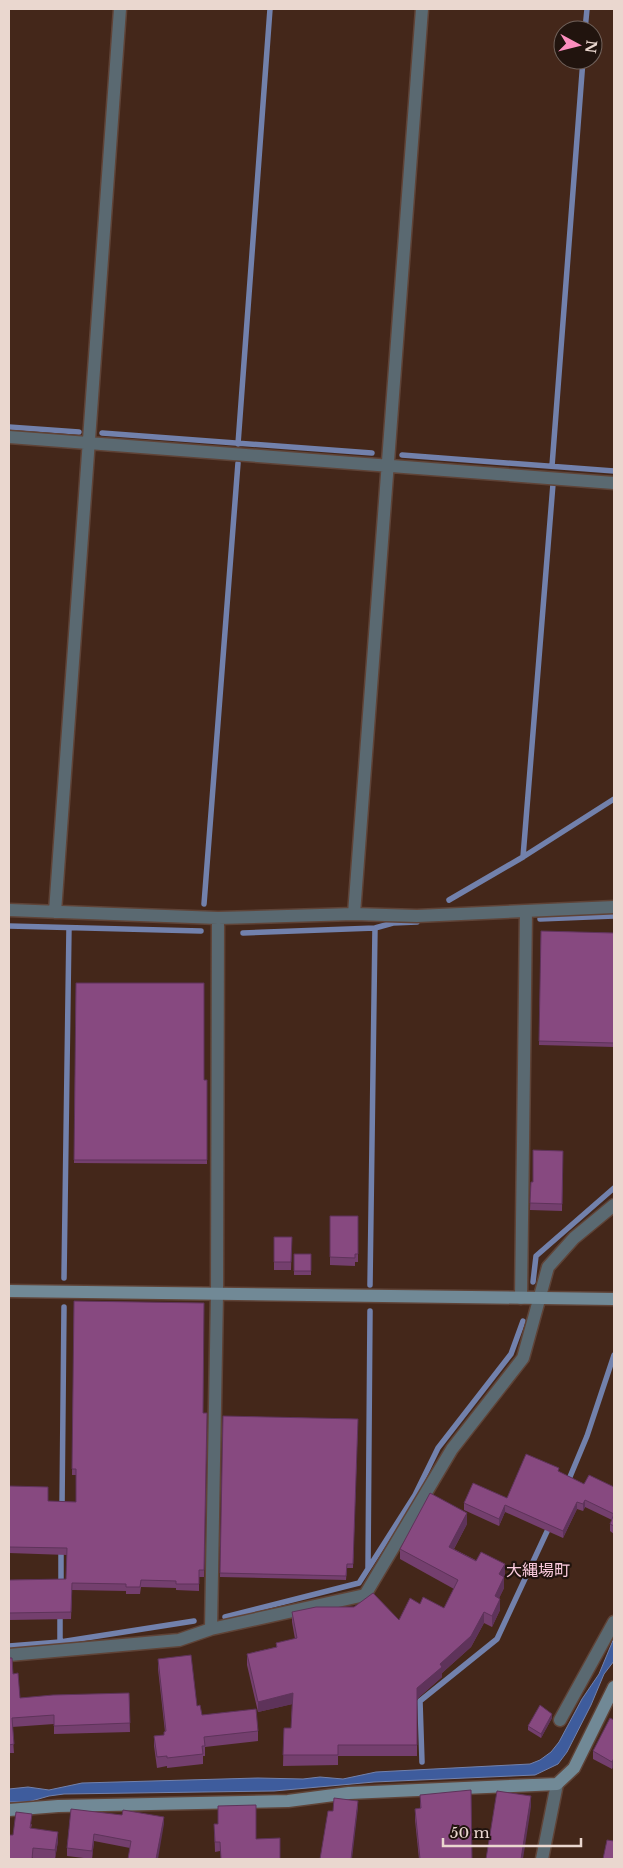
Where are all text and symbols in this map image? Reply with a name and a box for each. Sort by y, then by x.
north arrow [553,20,603,70]
text: N [581,39,601,54]
district label: 大縄場町 [506,1560,570,1580]
scale bar [443,1816,580,1848]
text: 50 m [450,1823,490,1842]

